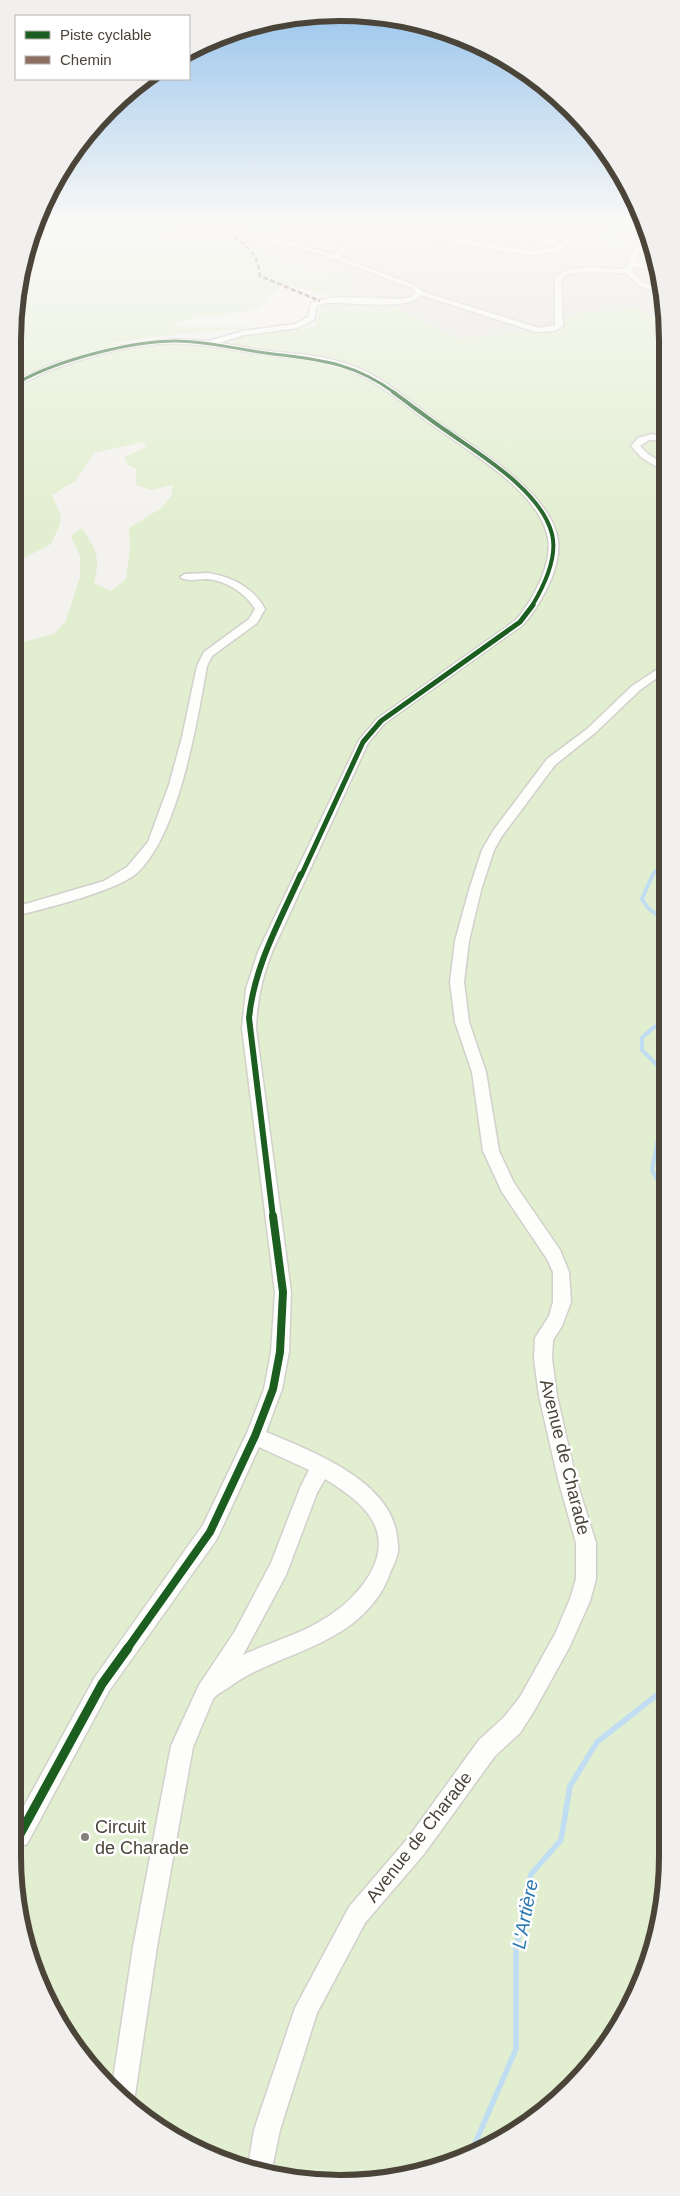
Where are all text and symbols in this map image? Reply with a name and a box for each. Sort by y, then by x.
legend [15,15,190,80]
text: Piste cyclable [60,26,152,43]
text: Chemin [60,51,112,68]
street label: Avenue de Charade [536,1377,594,1537]
street label: Avenue de Charade [362,1768,476,1906]
place label: Circuit de Charade [95,1817,189,1858]
marker: Circuit de Charade [79,1831,91,1843]
water label: L'Artière [508,1878,542,1950]

